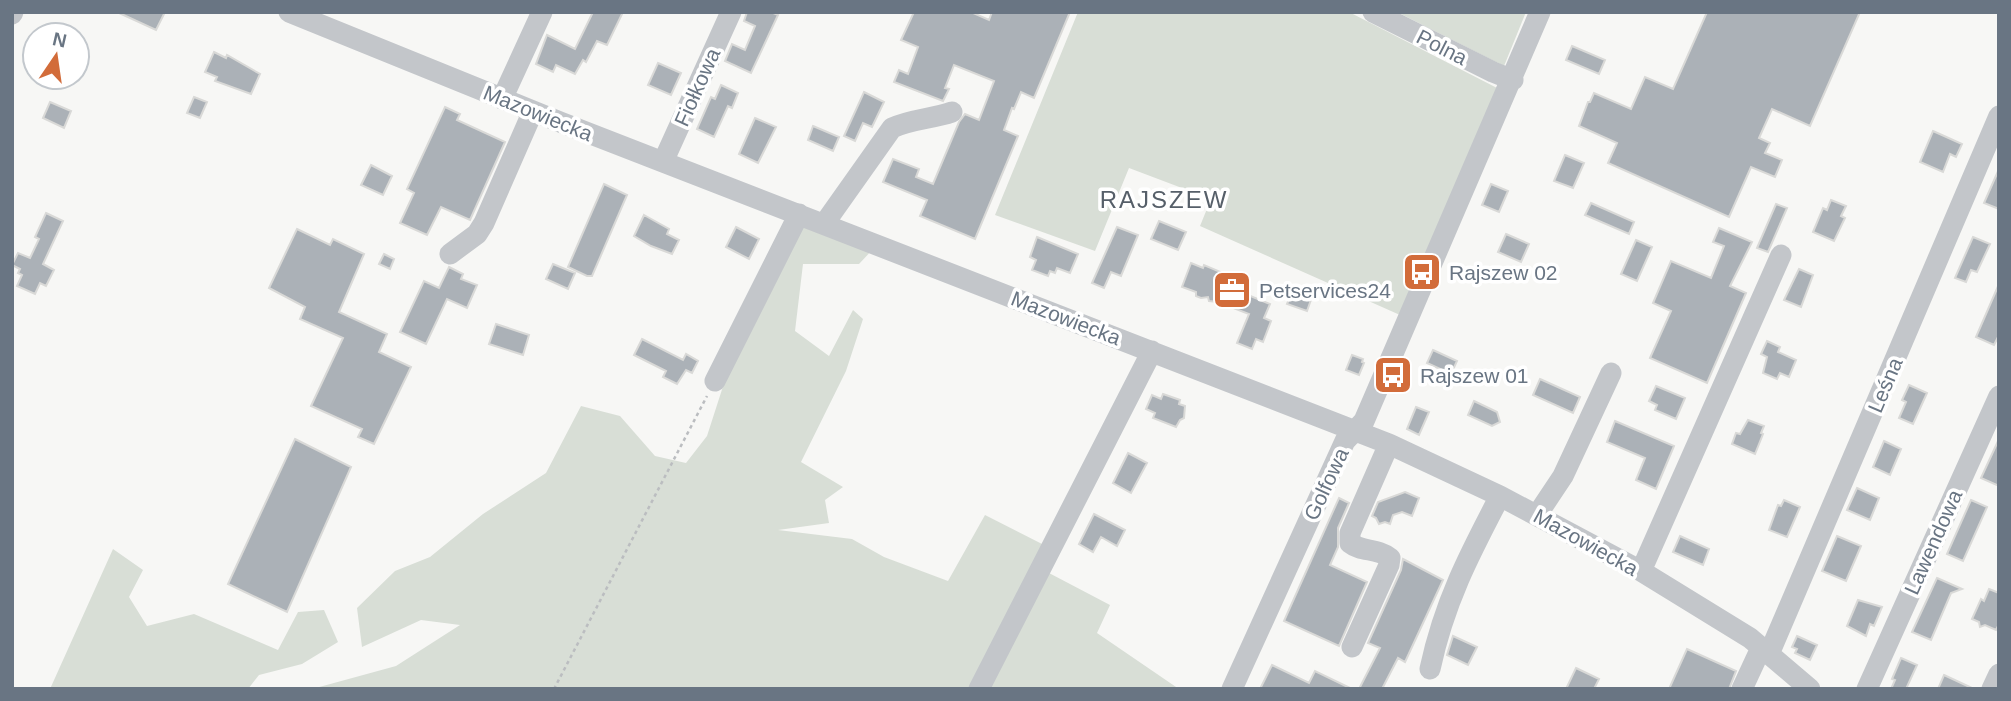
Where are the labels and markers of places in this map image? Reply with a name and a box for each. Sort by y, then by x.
bus stop icon: Rajszew 02 [1401,251,1443,293]
place label: Rajszew 02 [1449,261,1558,284]
office icon: Petservices24 [1211,269,1253,311]
place label: Petservices24 [1259,279,1391,302]
bus stop icon: Rajszew 01 [1372,354,1414,396]
place label: Rajszew 01 [1420,364,1529,387]

